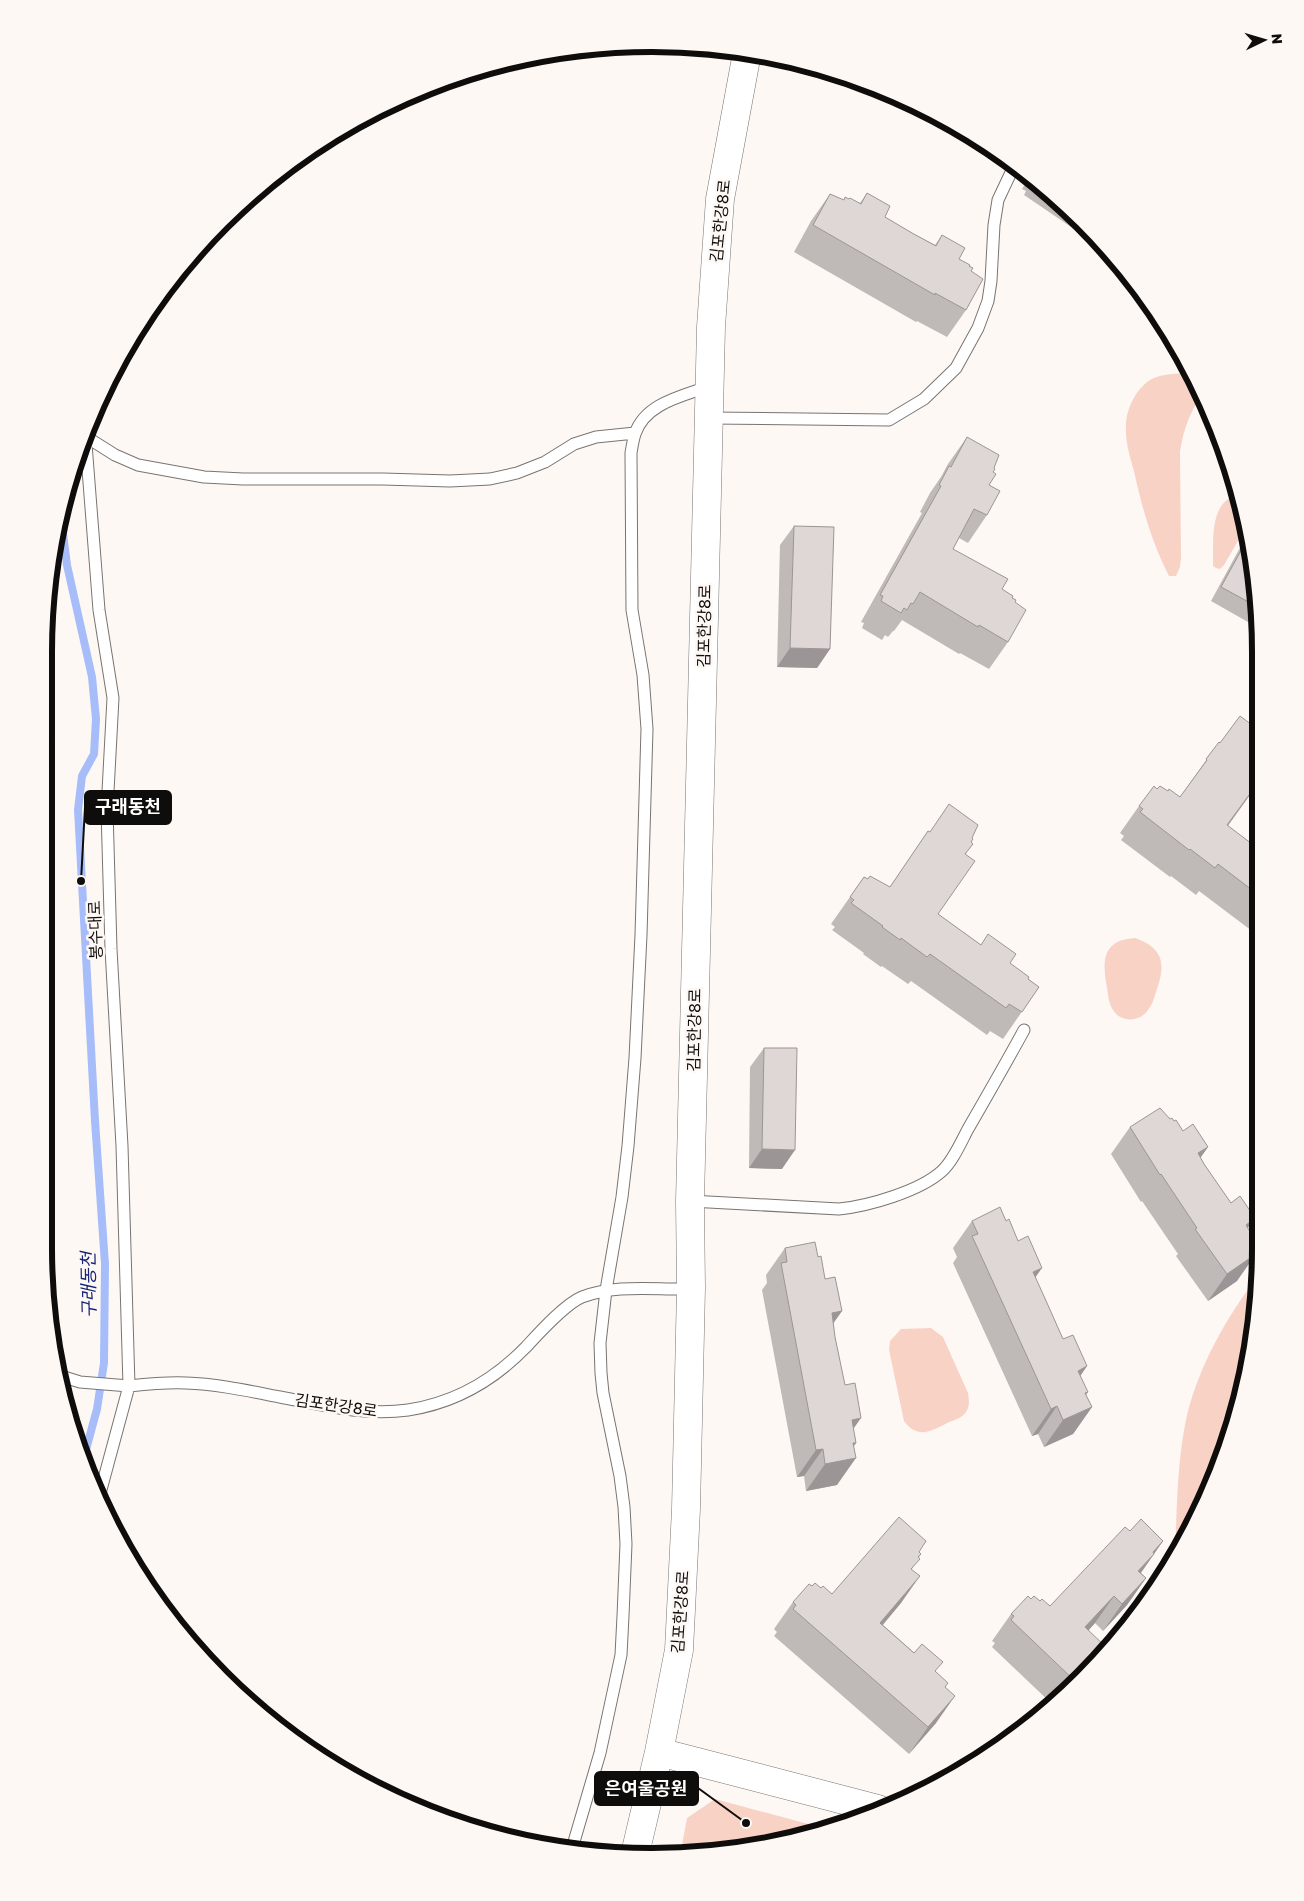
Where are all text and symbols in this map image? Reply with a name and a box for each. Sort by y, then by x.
north arrow [1239,15,1289,65]
text: N [1269,33,1286,45]
street label: 김포한강8로 [706,178,734,264]
street label: 김포한강8로 [693,584,715,668]
callout: 구래동천 [85,791,171,824]
text: 구래동천 [95,795,161,817]
street label: 봉수대로 [84,900,106,960]
street label: 김포한강8로 [683,988,705,1072]
water label: 구래동천 [76,1249,100,1318]
street label: 김포한강8로 [293,1389,379,1421]
street label: 김포한강8로 [667,1569,693,1654]
callout: 은여울공원 [595,1772,698,1805]
text: 은여울공원 [605,1777,687,1799]

